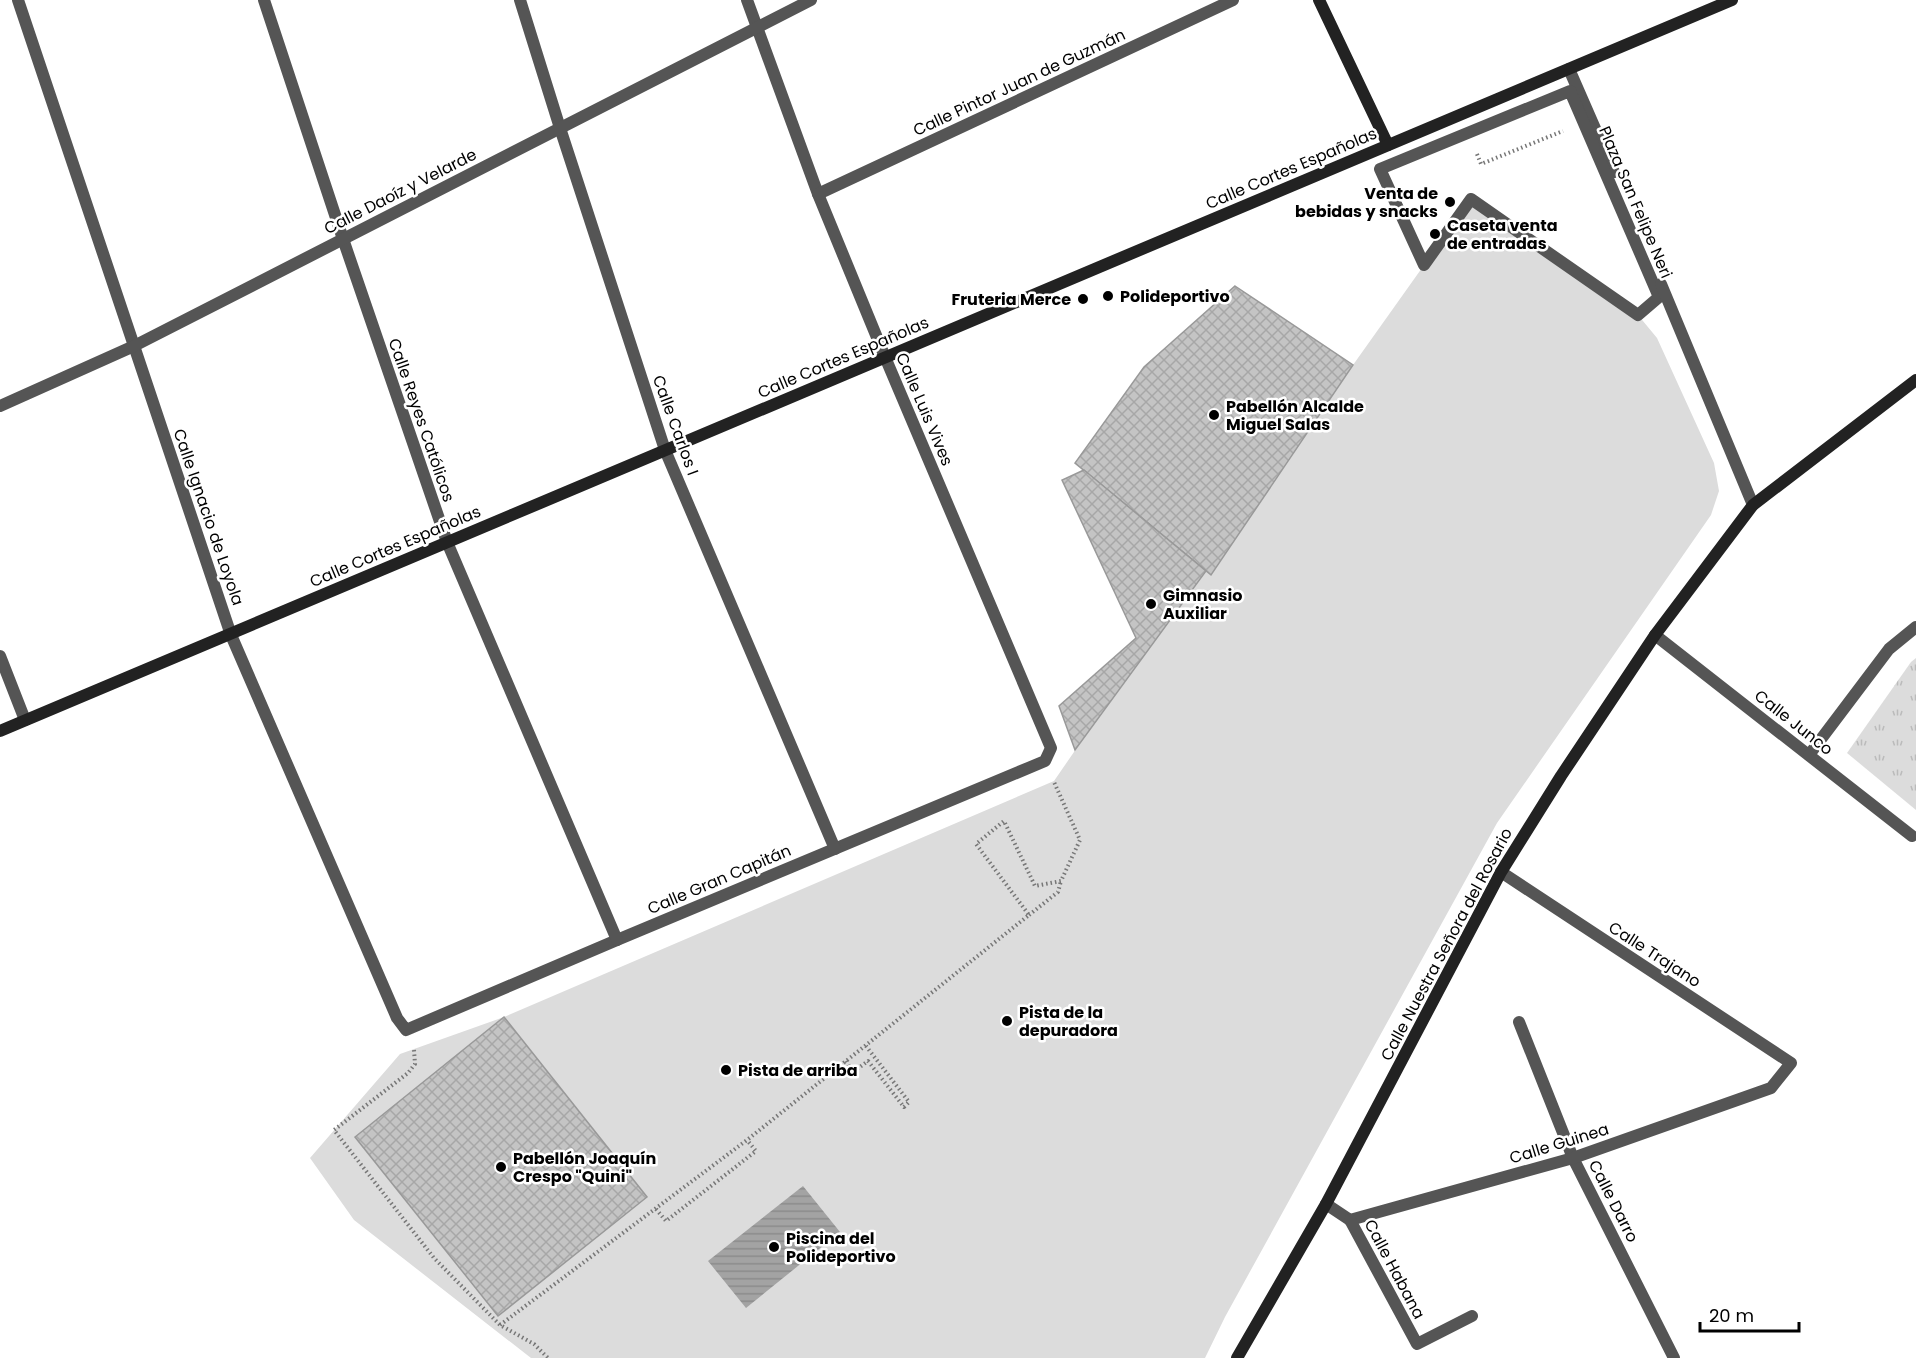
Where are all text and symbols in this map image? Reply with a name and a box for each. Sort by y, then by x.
street label: Calle Pintor Juan de Guzmán [909,23,1129,142]
street label: Calle Cortes Españolas [1202,122,1380,215]
street label: Plaza San Felipe Neri [1593,123,1678,282]
street label: Calle Daoíz y Velarde [320,143,481,240]
place label: Venta de bebidas y snacks [1295,182,1438,223]
marker: Venta de bebidas y snacks [1443,195,1457,209]
place label: Caseta venta de entradas [1447,214,1558,255]
marker: Caseta venta de entradas [1428,227,1442,241]
place label: Polideportivo [1120,285,1230,308]
place label: Fruteria Merce [952,288,1071,311]
marker: Polideportivo [1101,289,1115,303]
marker: Fruteria Merce [1076,292,1090,306]
street label: Calle Cortes Españolas [754,311,932,404]
street label: Calle Reyes Católicos [383,335,460,505]
street label: Calle Luis Vives [890,349,959,469]
street label: Calle Carlos I [647,372,704,478]
place label: Pabellón Alcalde Miguel Salas [1226,395,1364,436]
marker: Pabellón Alcalde Miguel Salas [1207,408,1221,422]
street label: Calle Ignacio de Loyola [167,426,250,609]
street label: Calle Cortes Españolas [306,500,484,593]
place label: Gimnasio Auxiliar [1163,584,1242,625]
marker: Gimnasio Auxiliar [1144,597,1158,611]
street label: Calle Junco [1750,684,1838,760]
street label: Calle Nuestra Señora del Rosario [1375,824,1518,1065]
street label: Calle Gran Capitán [644,839,794,920]
street label: Calle Trajano [1604,916,1705,993]
place label: Pista de la depuradora [1019,1001,1118,1042]
marker: Pista de la depuradora [1000,1014,1014,1028]
place label: Pista de arriba [738,1059,858,1082]
marker: Pista de arriba [719,1063,733,1077]
street label: Calle Guinea [1507,1117,1612,1170]
place label: Pabellón Joaquín Crespo "Quini" [513,1147,656,1188]
street label: Calle Darro [1583,1156,1644,1246]
marker: Pabellón Joaquín Crespo "Quini" [494,1160,508,1174]
street label: Calle Habana [1359,1215,1430,1323]
place label: Piscina del Polideportivo [786,1227,896,1268]
marker: Piscina del Polideportivo [767,1240,781,1254]
scale bar [1700,1295,1799,1333]
text: 20 m [1709,1303,1754,1328]

